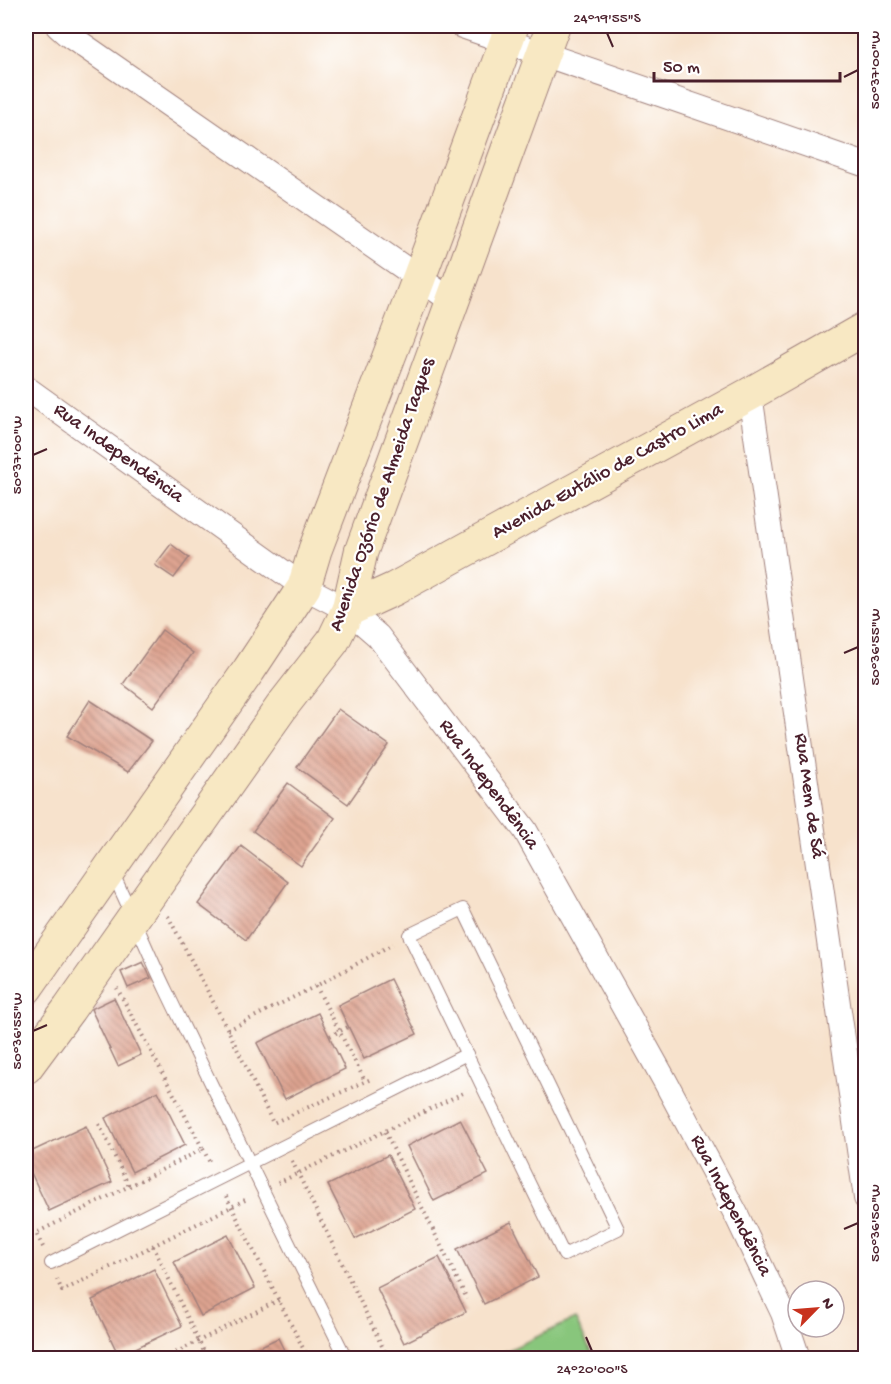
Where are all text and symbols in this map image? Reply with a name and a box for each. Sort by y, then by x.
text: 24°19'55"S [573,10,641,28]
text: 50°37'00"W [867,30,885,109]
scale bar [654,45,840,83]
text: 50 m [663,58,700,79]
street label: Avenida Ozório de Almeida Taques [325,355,441,635]
street label: Avenida Eutálio de Castro Lima [488,398,728,545]
street label: Rua Independência [48,399,188,510]
text: 50°37'00"W [9,415,27,494]
text: 50°36'55"W [867,608,885,686]
street label: Rua Independência [433,715,544,855]
street label: Rua Mem de Sá [788,732,828,861]
text: 50°36'55"W [9,992,27,1070]
street label: Rua Independência [684,1132,776,1281]
text: 50°36'50"W [867,1184,885,1262]
north arrow [786,1279,846,1339]
text: N [816,1295,837,1313]
text: 24°20'00"S [556,1361,628,1379]

